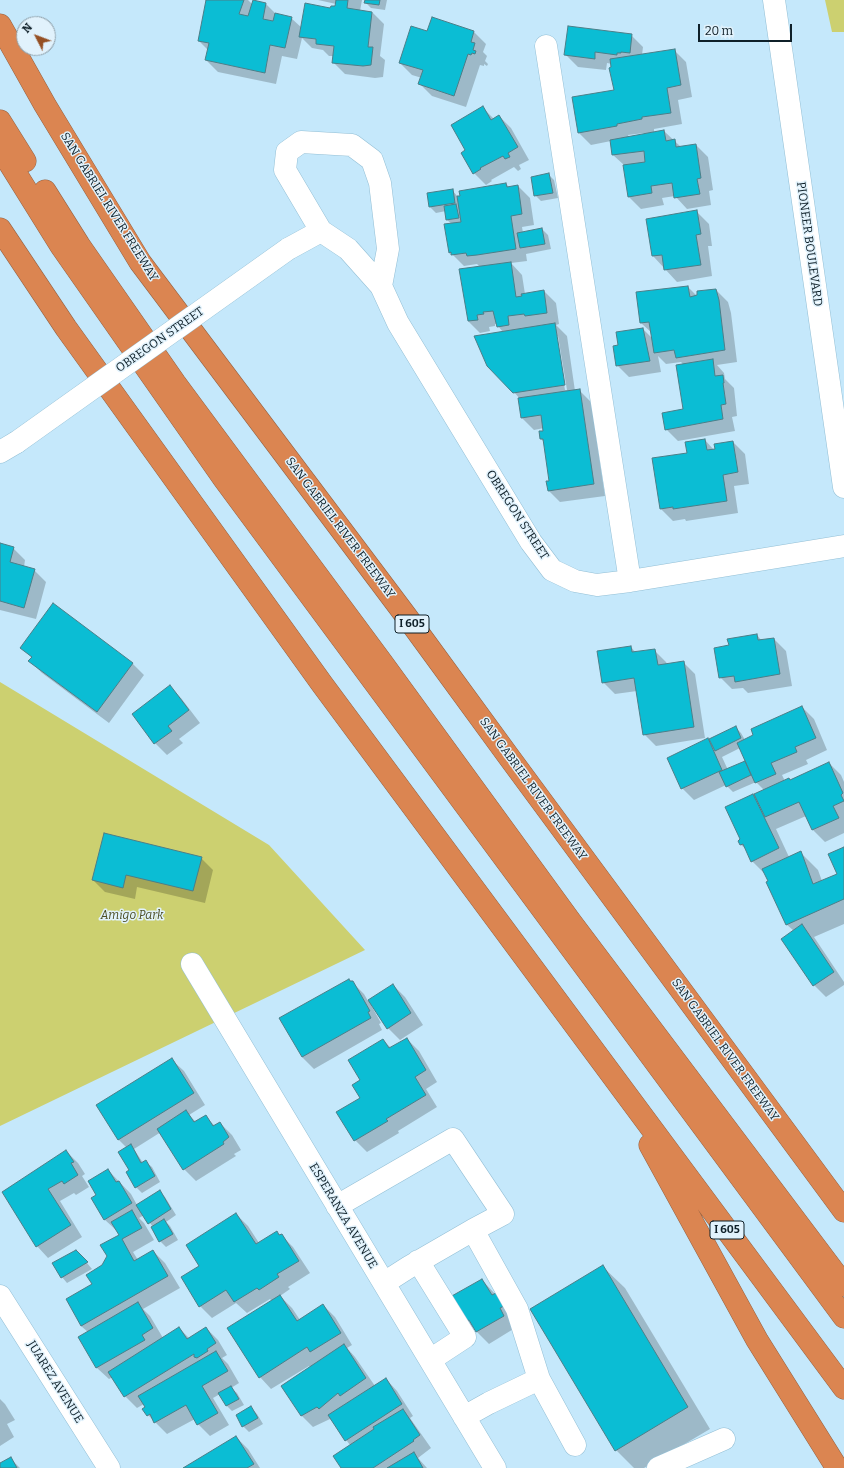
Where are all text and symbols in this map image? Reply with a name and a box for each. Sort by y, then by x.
north arrow [16,16,56,56]
scale bar [700,16,794,42]
text: N [20,21,35,36]
text: 20 m [705,24,733,38]
street label: SAN GABRIEL RIVER FREEWAY [57,130,161,284]
street label: PIONEER BOULEVARD [793,181,825,307]
street label: OBREGON STREET [113,304,207,376]
street label: SAN GABRIEL RIVER FREEWAY [282,455,398,601]
street label: OBREGON STREET [483,467,551,563]
road number: I 605 [395,615,429,633]
street label: SAN GABRIEL RIVER FREEWAY [476,715,590,863]
park label: Amigo Park [101,909,163,923]
street label: SAN GABRIEL RIVER FREEWAY [668,976,782,1124]
street label: ESPERANZA AVENUE [306,1161,380,1271]
road number: I 605 [710,1221,744,1239]
street label: JUAREZ AVENUE [24,1338,86,1426]

